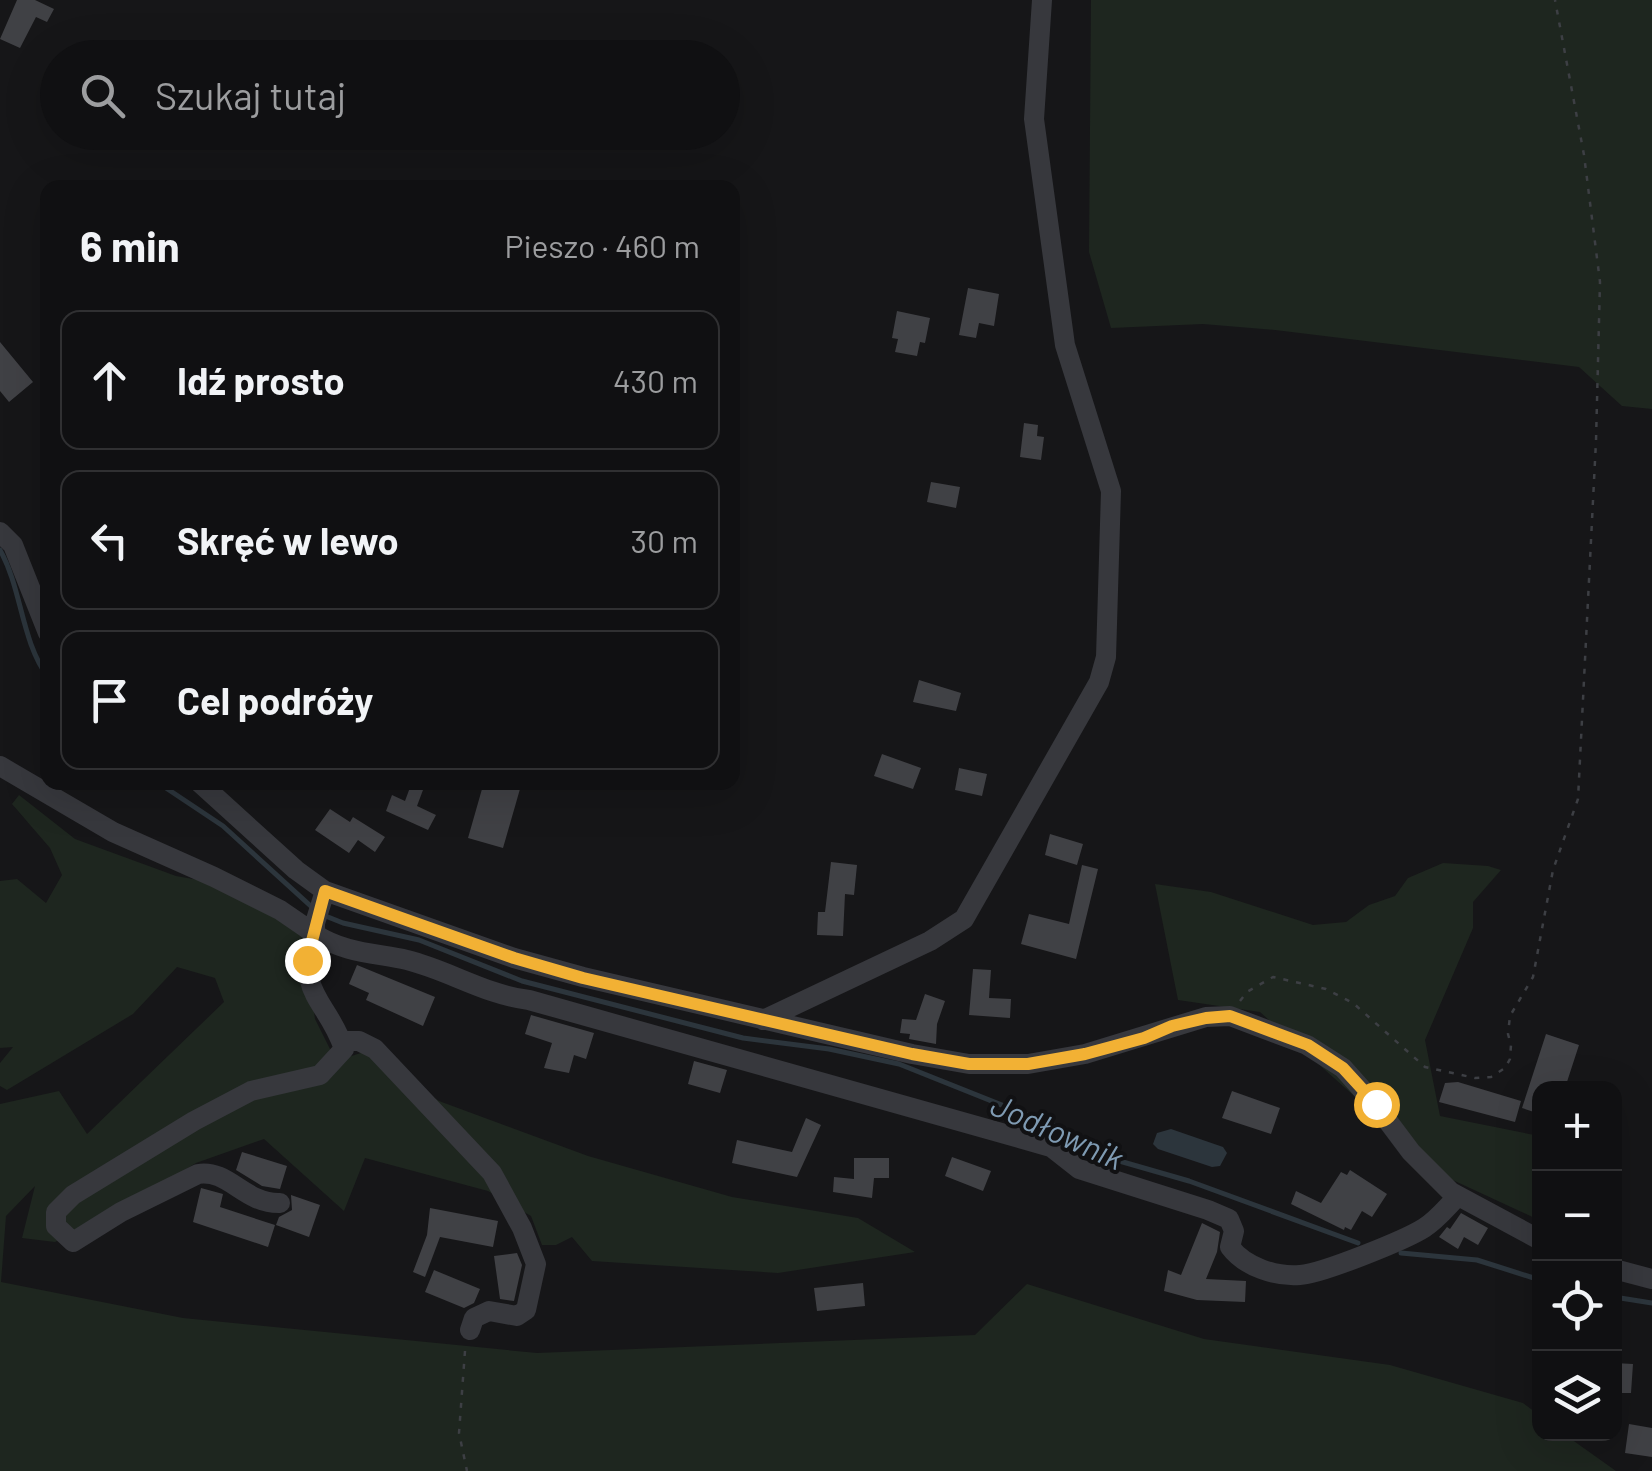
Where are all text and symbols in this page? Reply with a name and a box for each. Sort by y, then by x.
search box [40,40,740,150]
icon: search [75,68,130,123]
text: Szukaj tutaj [155,72,346,118]
text: 6 min [80,220,180,270]
text: Pieszo · 460 m [504,226,700,264]
icon: ahead [82,353,137,408]
text: Idź prosto [177,357,345,403]
text: 430 m [613,361,698,399]
icon: left [82,513,137,568]
text: Skręć w lewo [177,517,399,563]
text: 30 m [631,521,698,559]
icon: arrive [82,673,137,728]
text: Cel podróży [177,677,373,723]
route end [285,938,331,984]
map controls [1532,1081,1622,1441]
button: + [1532,1081,1622,1171]
route start [1354,1082,1400,1128]
water label: Jodłownik [986,1084,1130,1176]
button: − [1532,1171,1622,1261]
button: locate [1532,1261,1622,1351]
button: layers [1532,1351,1622,1441]

